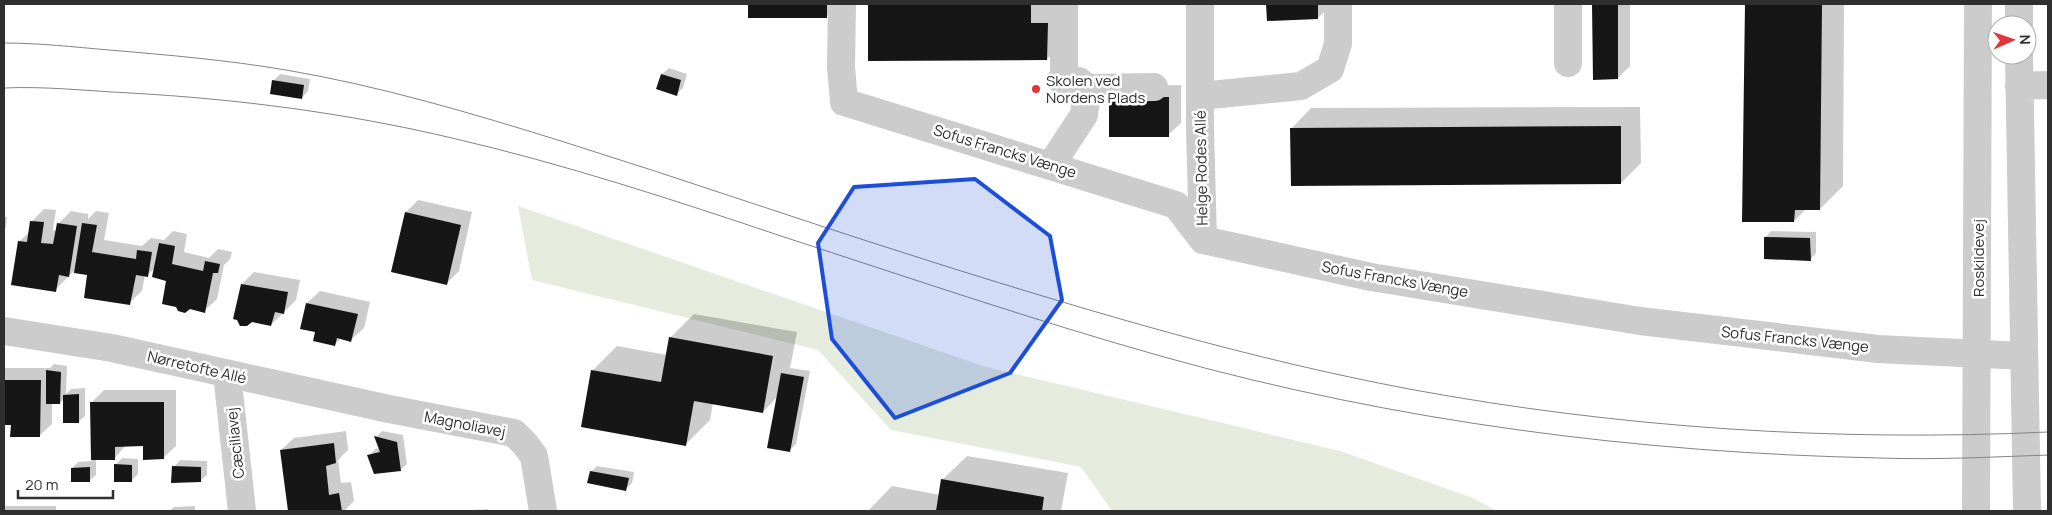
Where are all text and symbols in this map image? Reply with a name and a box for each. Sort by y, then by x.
north arrow [1987,15,2037,65]
text: N [2016,34,2035,45]
place label: Skolen ved Nordens Plads [1046,70,1145,108]
marker: Skolen ved Nordens Plads [1030,83,1042,95]
street label: Helge Rodes Allé [1189,110,1213,226]
street label: Sofus Francks Vænge [931,119,1079,183]
street label: Roskildevej [1968,219,1989,297]
street label: Sofus Francks Vænge [1320,256,1470,302]
street label: Sofus Francks Vænge [1720,321,1870,357]
street label: Nørretofte Allé [145,345,249,389]
street label: Cæciliavej [221,406,249,480]
street label: Magnoliavej [423,406,507,442]
scale bar [18,468,112,500]
text: 20 m [25,474,58,495]

